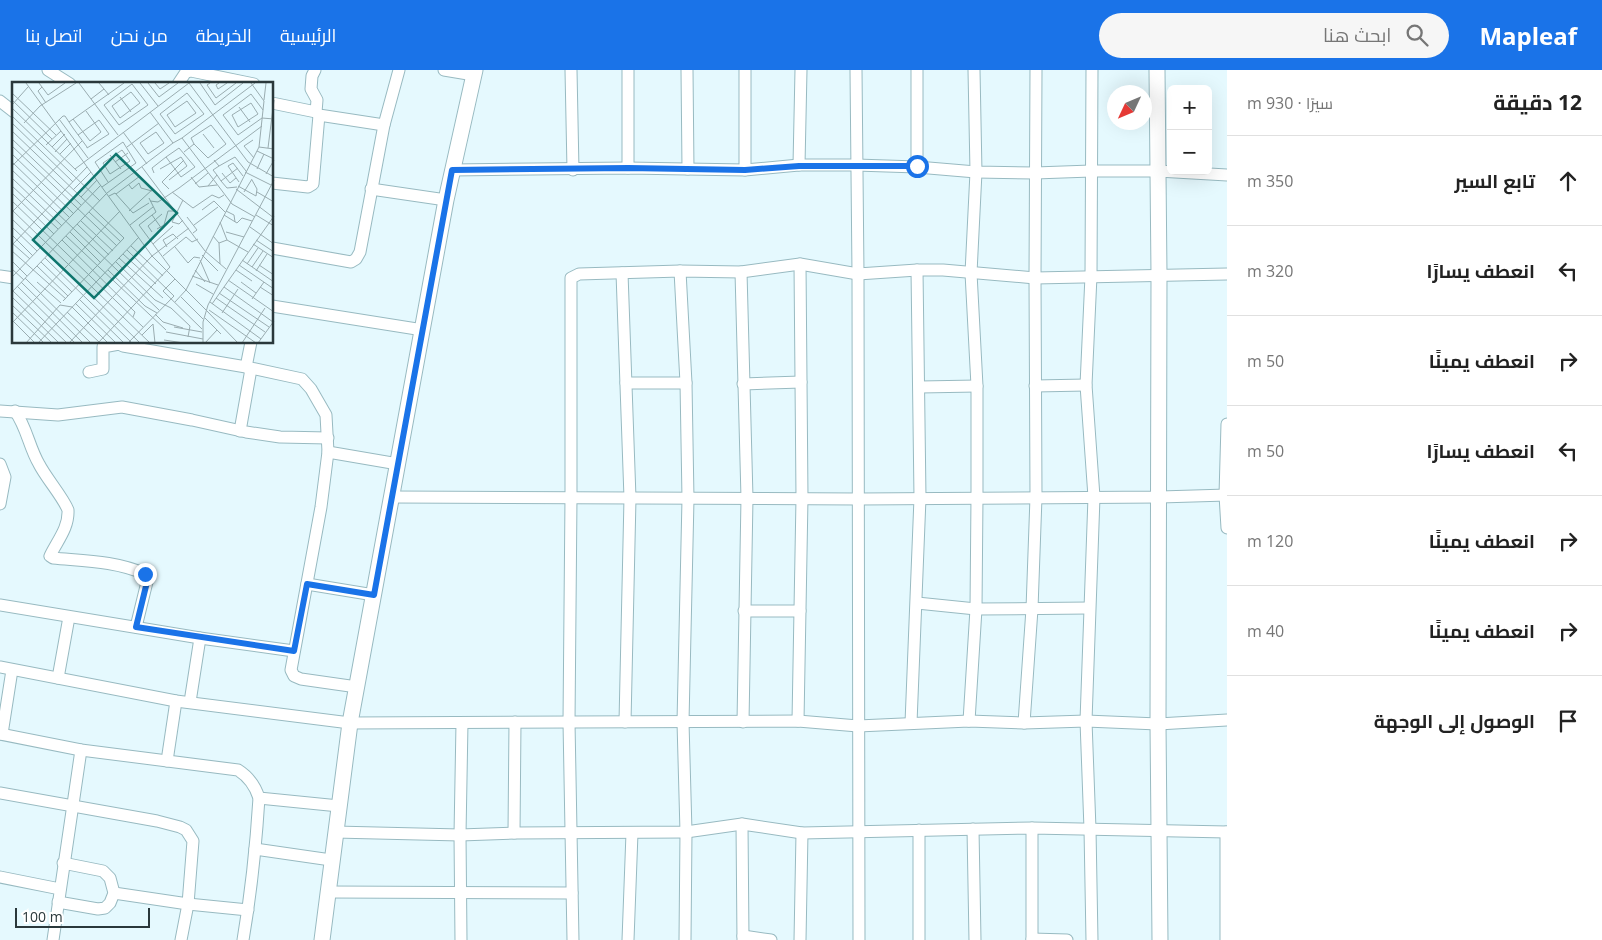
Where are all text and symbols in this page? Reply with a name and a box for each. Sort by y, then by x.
search box [1099,13,1449,58]
text: Mapleaf [1479,19,1577,52]
icon: search [1403,21,1431,49]
text: ابحث هنا [1323,22,1391,48]
text: اتصل بنا [25,23,83,47]
text: من نحن [111,23,168,47]
text: الخريطة [196,23,252,47]
text: الرئيسية [280,23,336,47]
inset map [12,82,274,344]
north arrow [1107,85,1152,130]
map controls [1167,85,1212,175]
button: + [1167,85,1212,130]
text: 12 دقيقة [1493,88,1582,116]
text: سيرًا · 930 m [1247,92,1333,114]
button: − [1167,130,1212,175]
route start [906,155,929,178]
icon: ahead [1554,167,1582,195]
text: تابع السير [1455,168,1535,194]
text: 350 m [1247,170,1293,192]
icon: left [1554,257,1582,285]
text: انعطف يسارًا [1426,258,1535,284]
text: 320 m [1247,260,1293,282]
icon: right [1554,347,1582,375]
text: انعطف يمينًا [1429,348,1535,374]
text: 50 m [1247,350,1284,372]
icon: left [1554,437,1582,465]
text: انعطف يسارًا [1426,438,1535,464]
text: 50 m [1247,440,1284,462]
icon: right [1554,527,1582,555]
text: انعطف يمينًا [1429,528,1535,554]
text: 120 m [1247,530,1293,552]
route end [134,563,157,586]
icon: right [1554,617,1582,645]
text: انعطف يمينًا [1429,618,1535,644]
text: 40 m [1247,620,1284,642]
icon: arrive [1554,707,1582,735]
text: الوصول إلى الوجهة [1374,708,1535,734]
scale bar [15,905,150,928]
text: 100 m [22,907,63,926]

